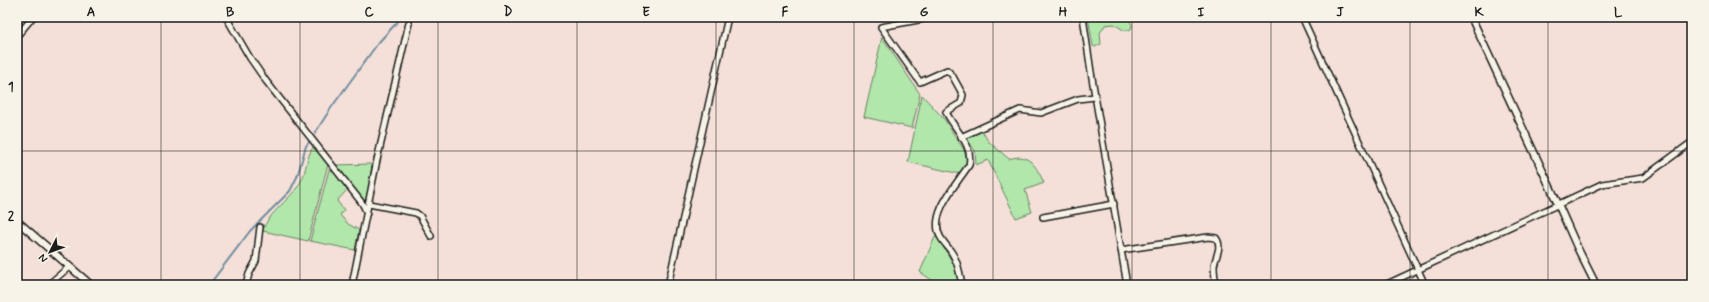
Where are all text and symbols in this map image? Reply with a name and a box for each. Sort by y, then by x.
text: A [87,4,95,21]
text: B [226,4,235,21]
text: C [364,4,374,21]
text: D [504,4,513,21]
text: E [642,4,650,21]
text: F [782,4,789,21]
text: G [920,4,929,21]
text: H [1059,4,1068,21]
text: I [1198,4,1205,21]
text: J [1336,4,1344,21]
text: K [1474,4,1484,21]
text: L [1614,4,1623,21]
text: 1 [8,79,14,96]
text: 2 [8,208,15,225]
north arrow [30,232,70,272]
text: N [36,251,51,265]

